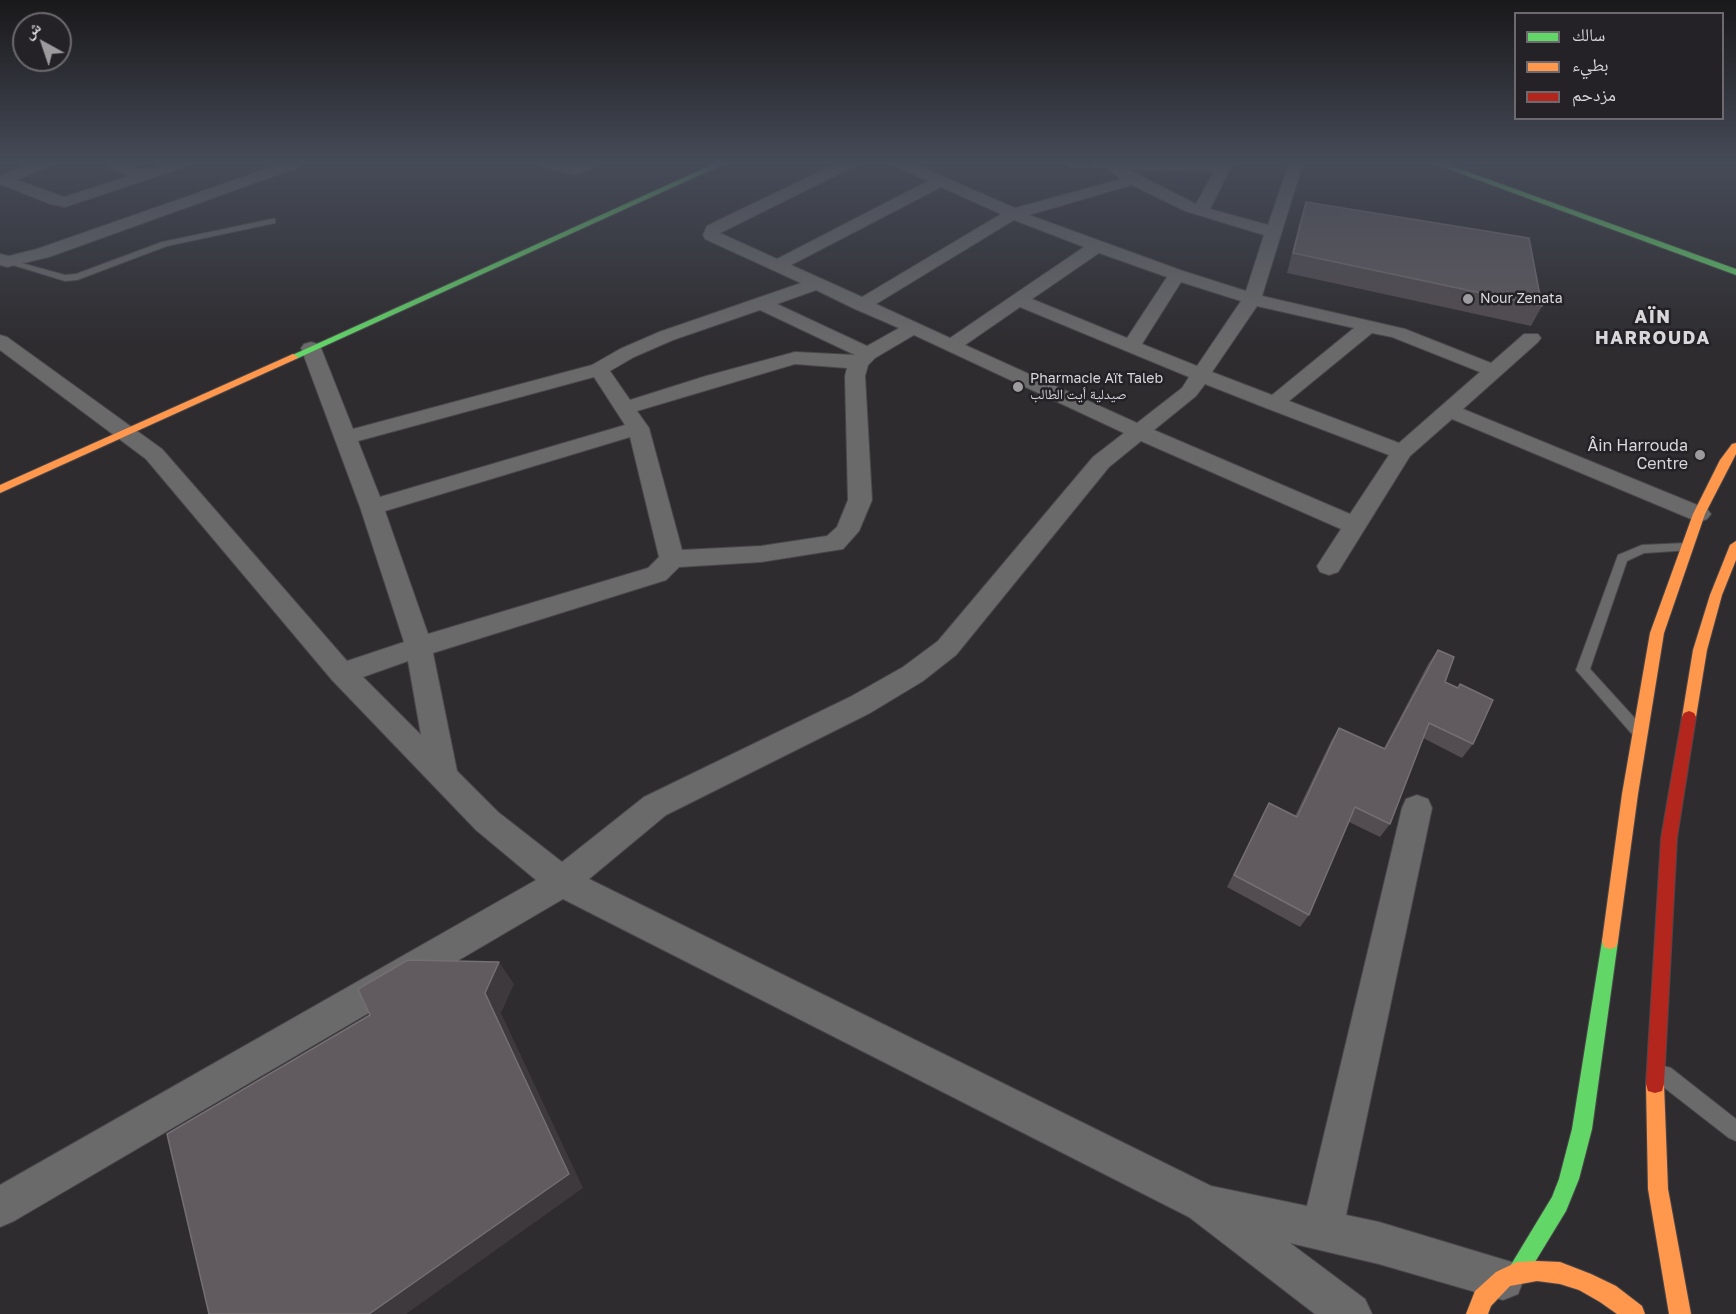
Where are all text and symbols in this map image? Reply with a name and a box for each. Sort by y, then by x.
north arrow [12,12,72,72]
legend [1514,12,1724,120]
text: ش [19,17,45,43]
text: سالك [1572,23,1605,45]
text: بطيء [1572,53,1609,75]
text: مزدحم [1572,83,1616,105]
place label: Nour Zenata [1480,291,1563,307]
marker: Nour Zenata [1461,292,1475,306]
district label: AÏN HARROUDA [1595,306,1711,348]
place label: Pharmacie Aït Taleb صيدلية أيت الطالب [1030,371,1163,404]
marker: Pharmacie Aït Taleb صيدلية أيت الطالب [1011,380,1025,394]
place label: Âin Harrouda Centre [1587,436,1688,474]
marker: Âin Harrouda Centre [1693,448,1707,462]

